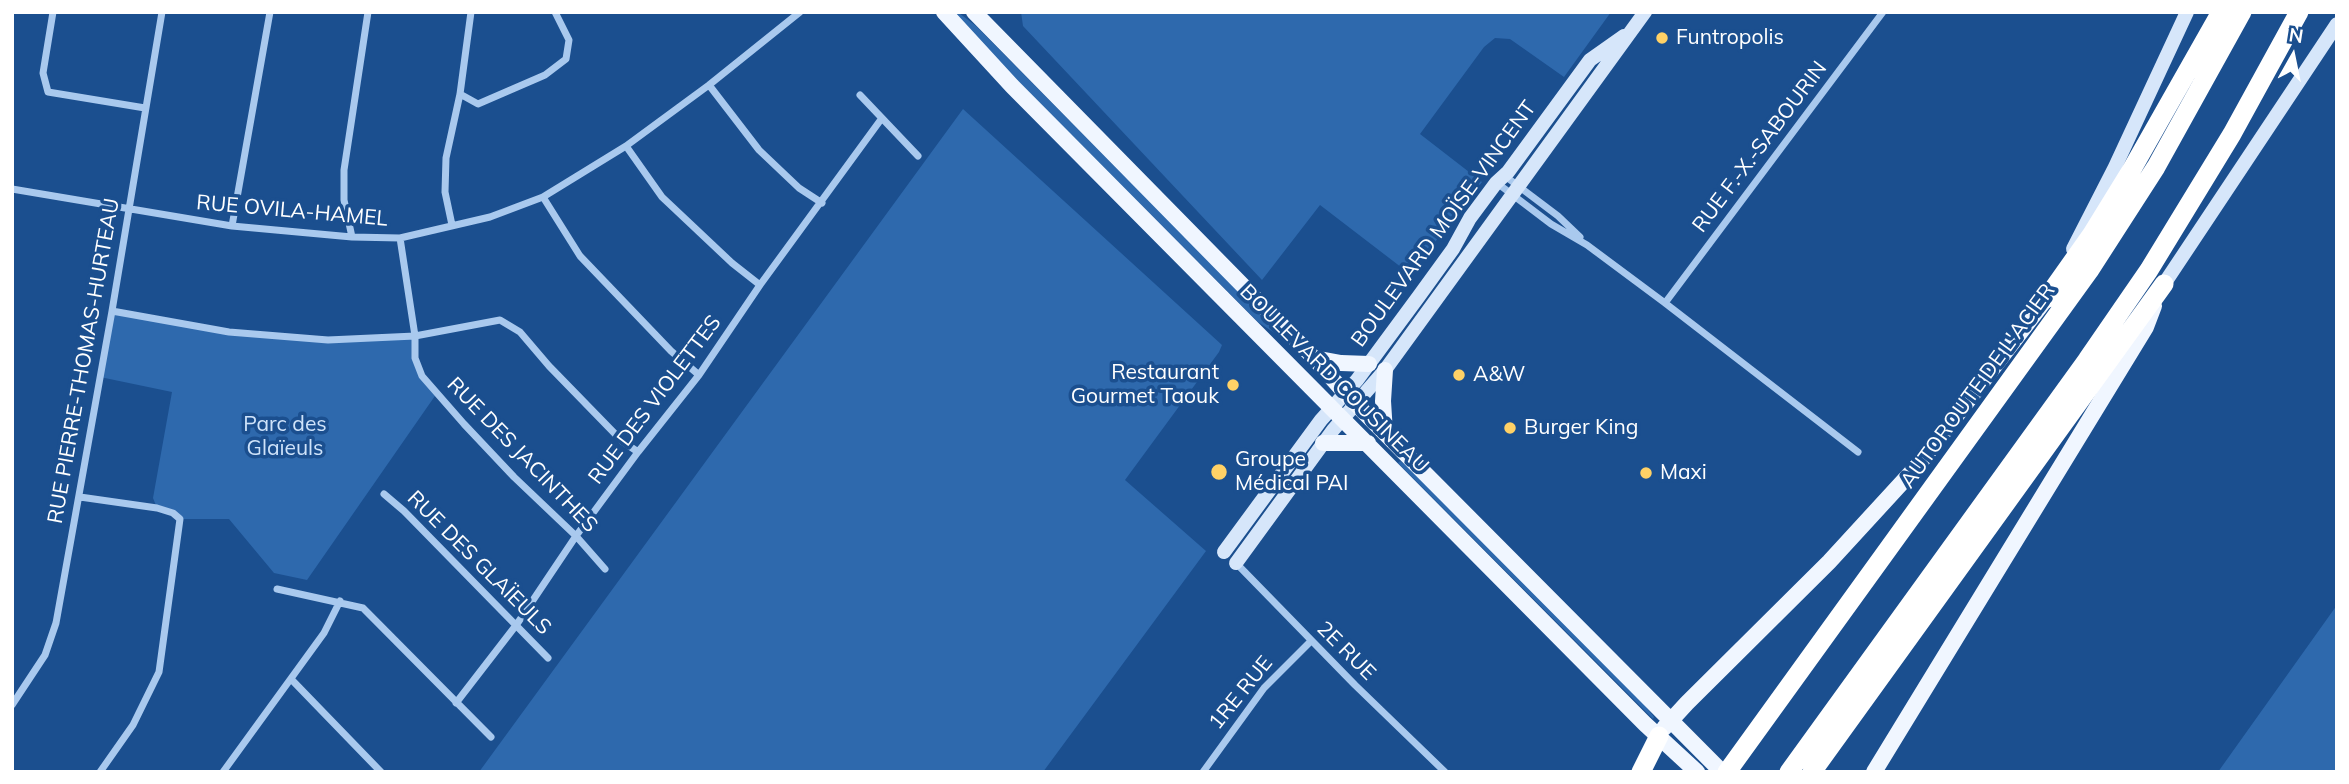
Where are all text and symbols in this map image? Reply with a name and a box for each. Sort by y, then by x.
north arrow [2258,21,2328,91]
text: N [2287,22,2305,48]
place label: Funtropolis [1676,25,1784,51]
marker: Funtropolis [1654,30,1670,46]
street label: RUE F.-X.-SABOURIN [1687,57,1833,237]
street label: BOULEVARD MOÏSE-VINCENT [1346,96,1542,352]
street label: RUE OVILA-HAMEL [195,190,389,232]
street label: RUE PIERRE-THOMAS-HURTEAU [43,196,125,526]
street label: BOULEVARD COUSINEAU [1234,279,1434,479]
street label: AUTOROUTE DE L'ACIER [1895,279,2061,493]
street label: RUE DES VIOLETTES [583,311,727,489]
place label: Restaurant Gourmet Taouk [1071,360,1219,410]
place label: A&W [1473,362,1525,388]
marker: A&W [1451,367,1467,383]
street label: RUE DES JACINTHES [442,372,602,538]
marker: Restaurant Gourmet Taouk [1225,377,1241,393]
park label: Parc des Glaïeuls [243,412,327,462]
place label: Burger King [1524,415,1638,441]
marker: Burger King [1502,420,1518,436]
place label: Groupe Médical PAI [1235,447,1348,497]
place label: Maxi [1660,460,1707,486]
marker: Groupe Médical PAI [1209,462,1229,482]
marker: Maxi [1638,465,1654,481]
street label: RUE DES GLAÏEULS [402,486,556,640]
street label: 2E RUE [1311,616,1381,686]
street label: 1RE RUE [1204,651,1278,735]

